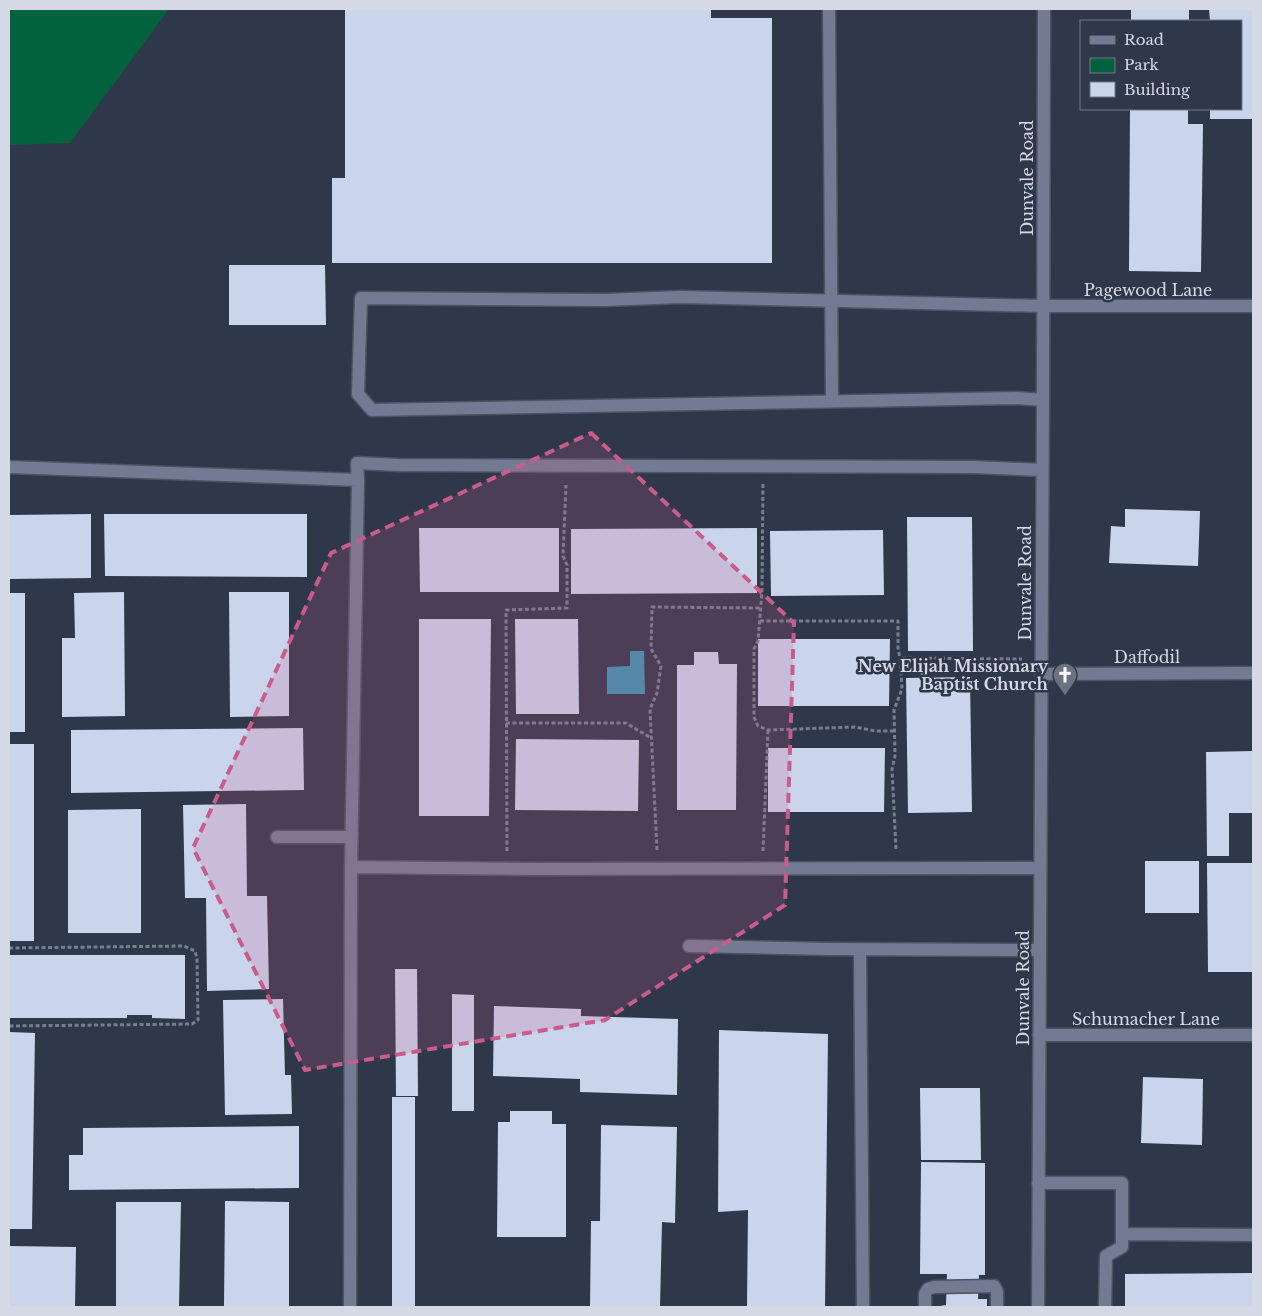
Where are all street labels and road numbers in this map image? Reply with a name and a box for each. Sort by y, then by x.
street label: Dunvale Road [1017,120,1037,236]
street label: Pagewood Lane [1084,280,1212,300]
street label: Dunvale Road [1015,525,1035,641]
street label: Daffodil [1114,647,1180,667]
street label: Dunvale Road [1013,930,1033,1046]
street label: Schumacher Lane [1072,1009,1220,1029]

